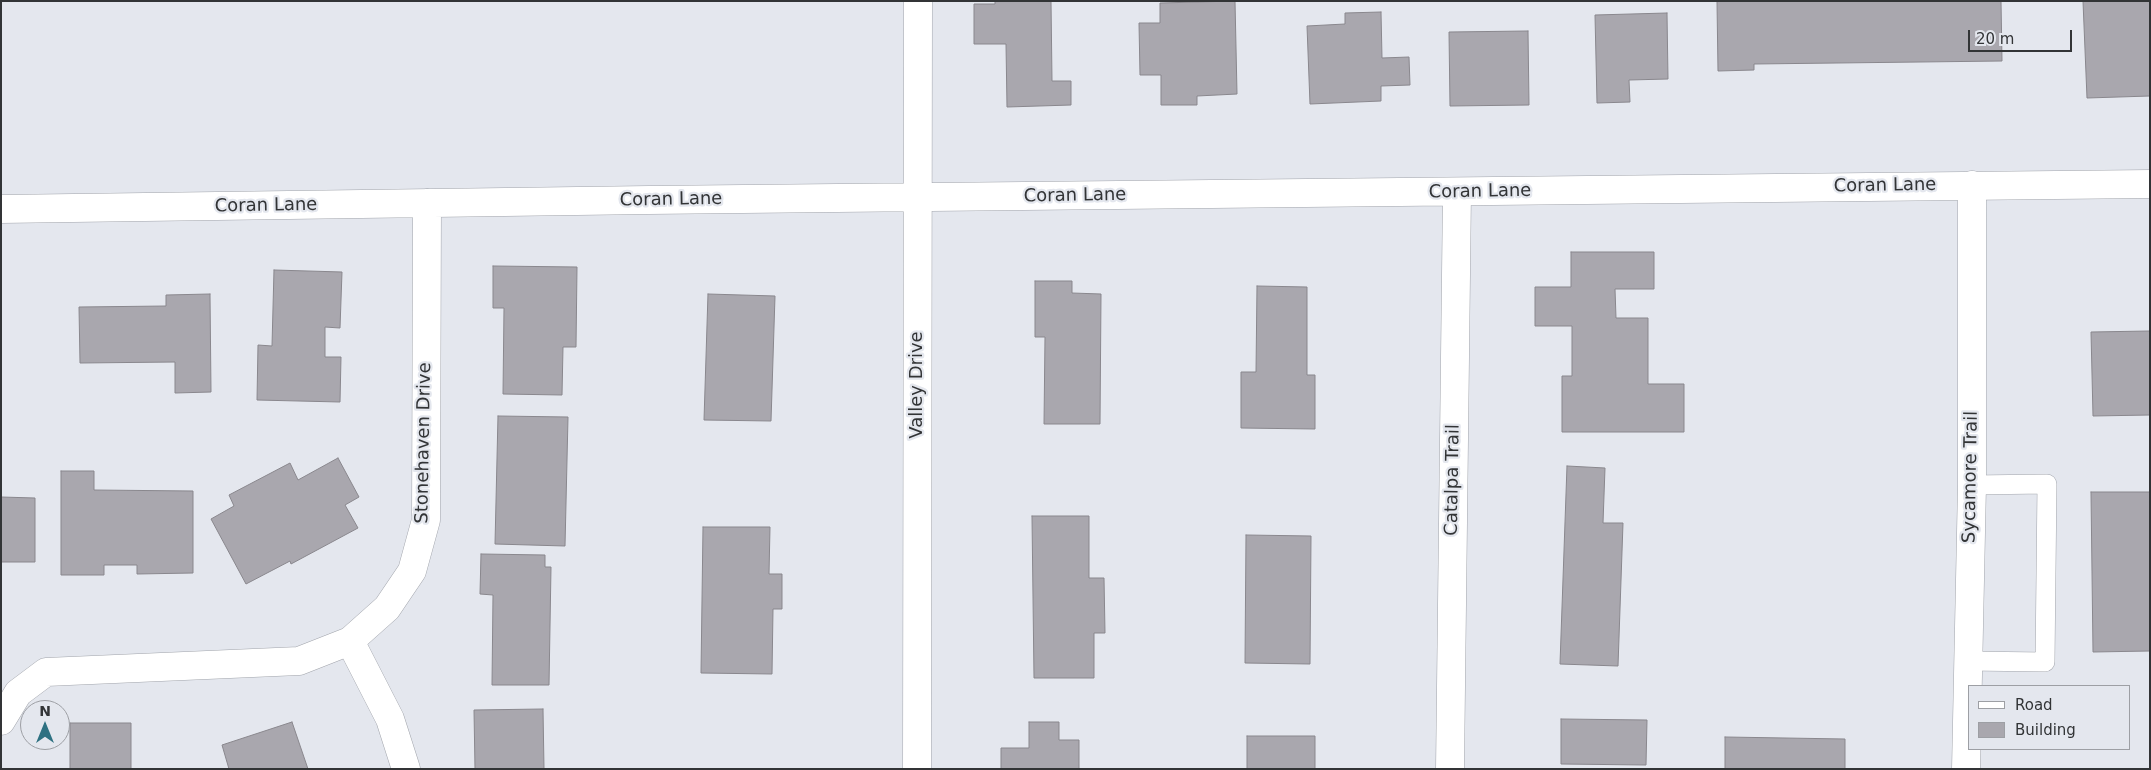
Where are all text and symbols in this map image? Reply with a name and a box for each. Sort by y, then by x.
scale bar [1971,20,2075,52]
text: 20 m [1976,30,2014,48]
street label: Coran Lane [1833,174,1937,198]
street label: Coran Lane [1428,180,1532,204]
street label: Coran Lane [1023,184,1127,208]
street label: Coran Lane [619,188,723,212]
street label: Coran Lane [214,194,318,218]
street label: Valley Drive [906,331,928,439]
street label: Stonehaven Drive [412,362,436,524]
street label: Sycamore Trail [1959,411,1983,543]
street label: Catalpa Trail [1441,424,1465,536]
legend [1968,685,2131,750]
text: Road [2015,696,2053,714]
north arrow [20,700,70,750]
text: N [39,703,51,719]
text: Building [2015,721,2076,739]

